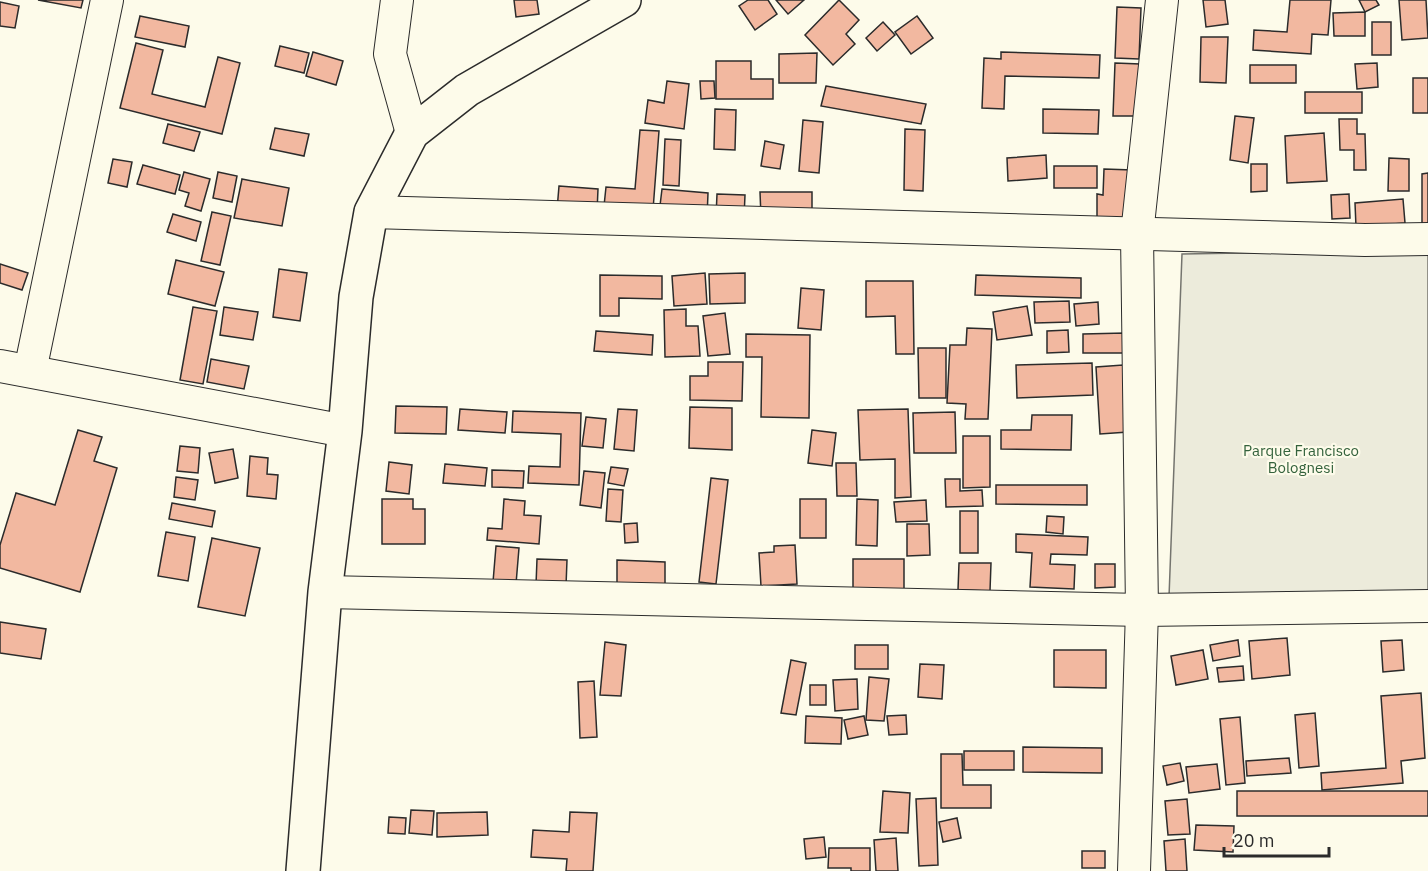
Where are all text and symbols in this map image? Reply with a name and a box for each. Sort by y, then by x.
park label: Parque Francisco Bolognesi [1243,441,1359,477]
scale bar [1224,820,1329,858]
text: 20 m [1233,829,1275,852]

